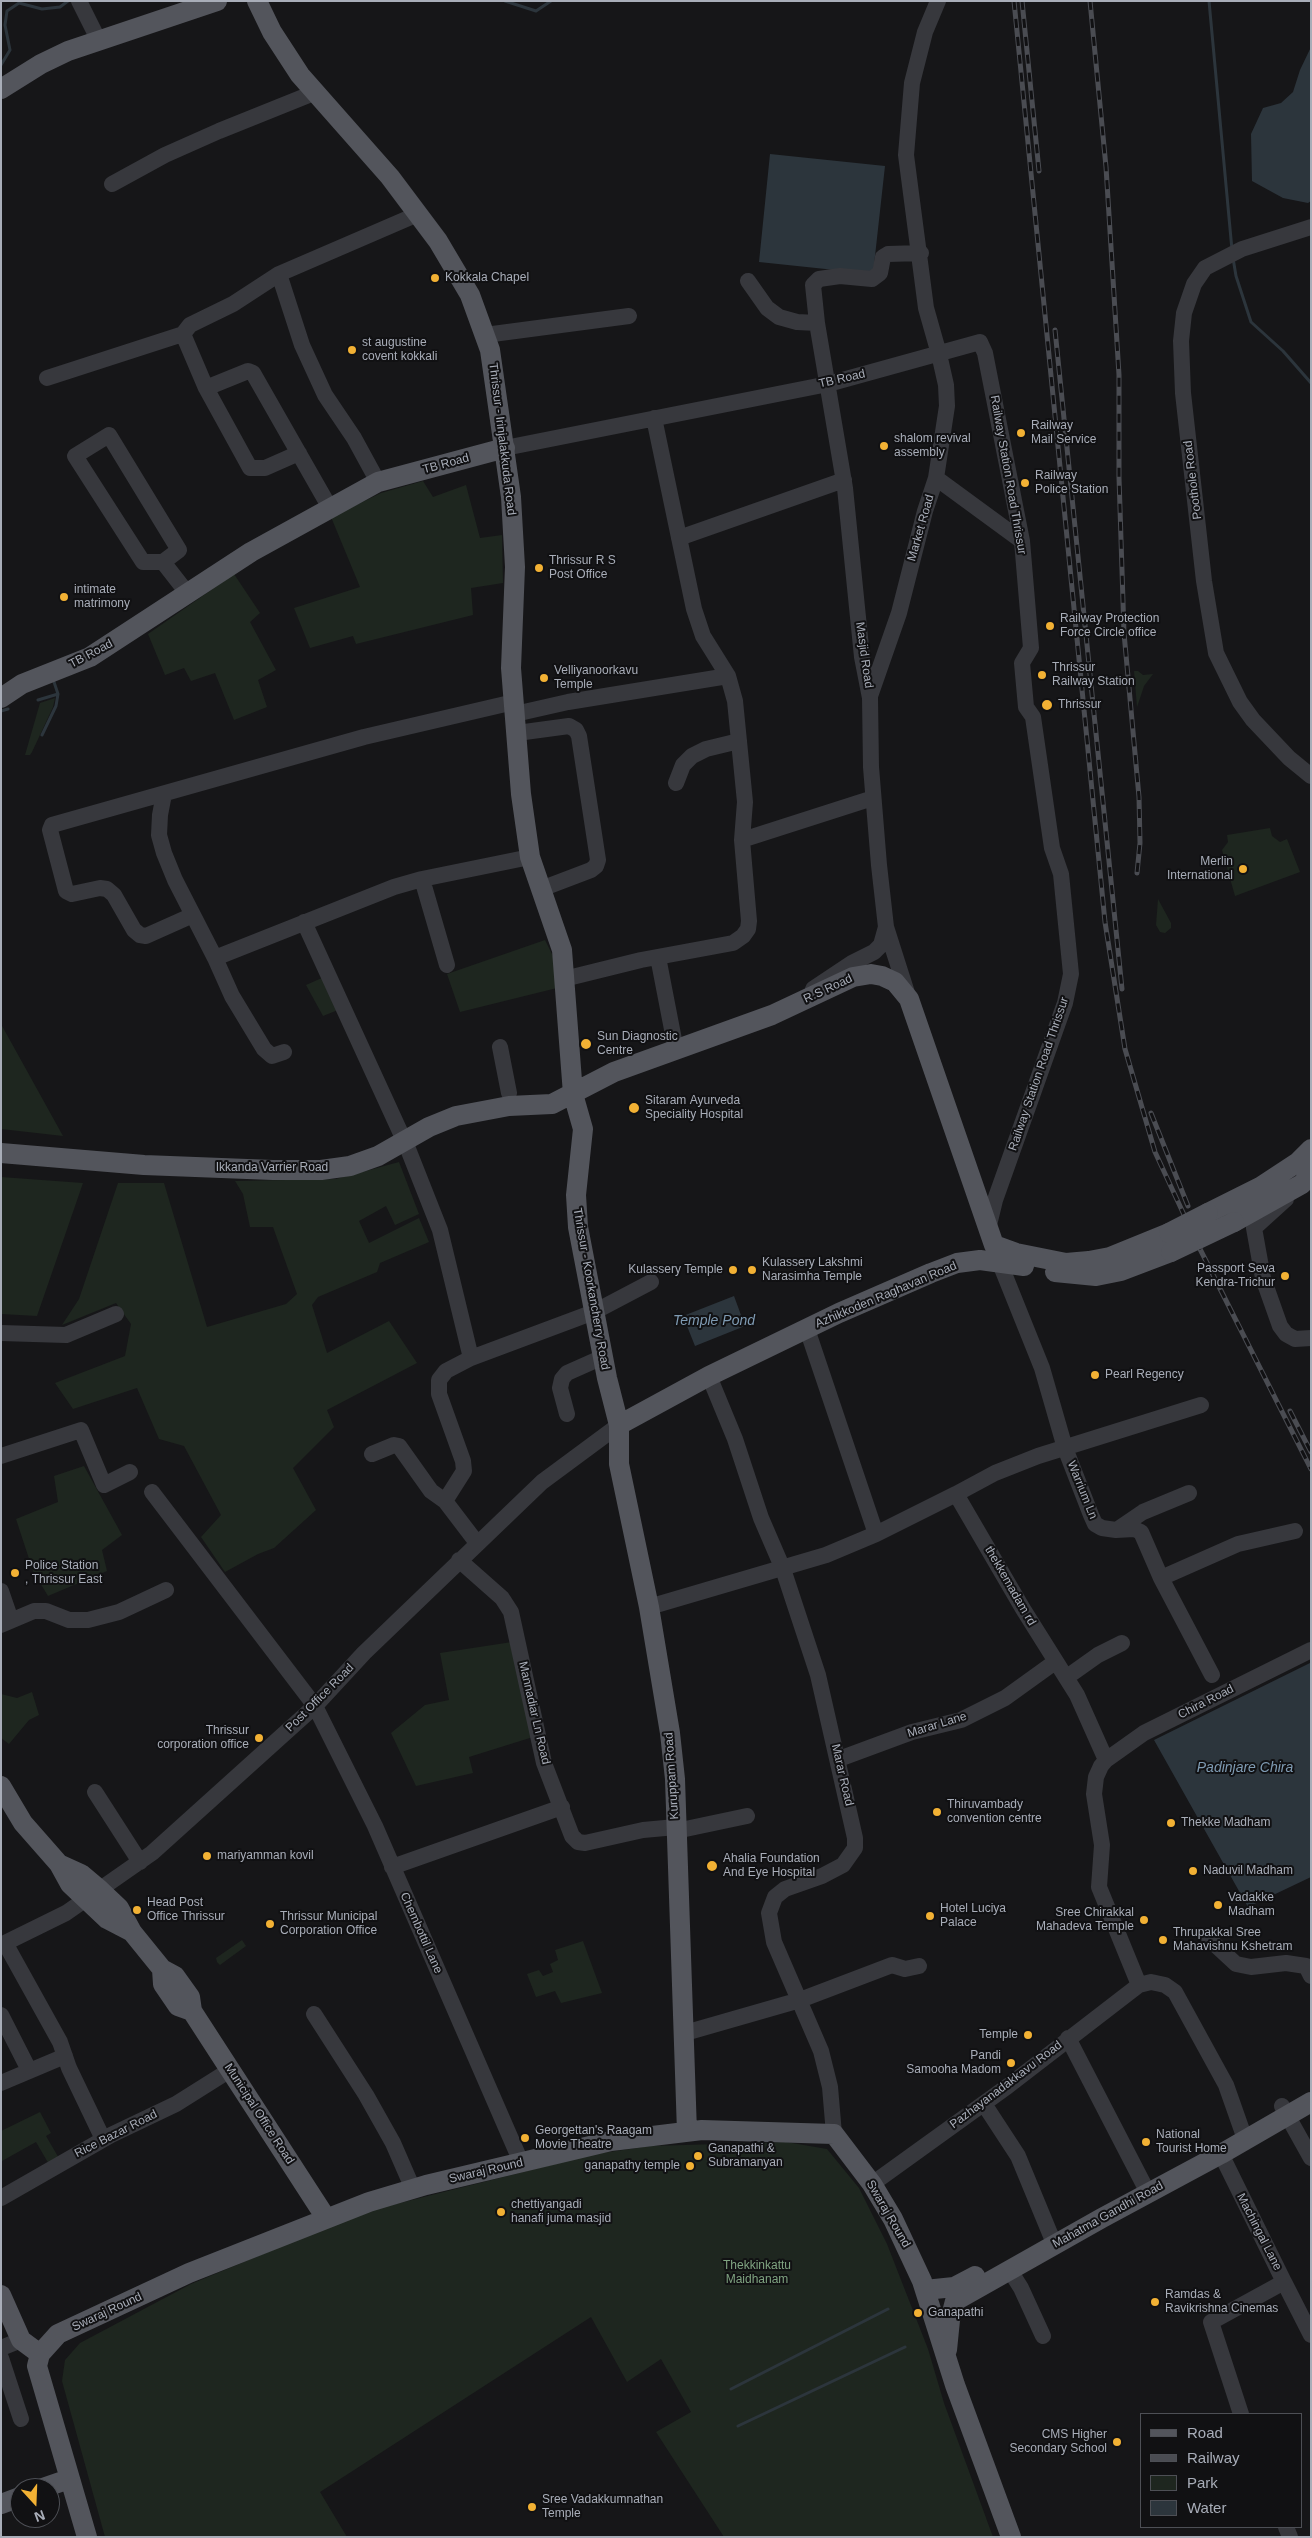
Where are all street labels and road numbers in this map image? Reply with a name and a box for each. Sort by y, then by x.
street label: Thrissur - Irinjalakkuda Road [486,362,518,516]
street label: TB Road [817,367,867,391]
street label: Railway Station Road Thrissur [987,394,1029,556]
street label: Poothole Road [1181,440,1205,520]
street label: TB Road [421,451,471,477]
street label: Market Road [905,493,937,563]
street label: Masjid Road [852,621,876,689]
street label: TB Road [67,637,115,671]
street label: R.S Road [801,971,855,1007]
street label: Railway Station Road Thrissur [1006,995,1072,1153]
street label: Ikkanda Varrier Road [216,1161,328,1175]
street label: Thrissur - Koorkancherry Road [570,1207,612,1371]
street label: Azhikkoden Raghavan Road [813,1259,959,1331]
street label: Warrium Ln [1064,1459,1100,1521]
street label: thekkemadam rd [981,1544,1039,1628]
street label: Mannadiar Ln Road [515,1660,553,1766]
street label: Post Office Road [283,1661,357,1735]
street label: Chira Road [1176,1682,1236,1722]
street label: Marar Lane [906,1709,968,1741]
street label: Kuruppam Road [662,1732,682,1820]
street label: Marar Road [828,1743,856,1807]
street label: Chembottil Lane [397,1890,445,1976]
street label: Pazhayanadakkavu Road [947,2038,1065,2132]
street label: Municipal Office Road [221,2061,297,2167]
street label: Rice Bazar Road [72,2107,160,2161]
street label: Swaraj Round [448,2156,524,2186]
street label: Swaraj Round [863,2178,913,2250]
street label: Mahatma Gandhi Road [1050,2179,1166,2251]
street label: Machingal Lane [1233,2191,1285,2273]
street label: Swaraj Round [70,2290,144,2334]

